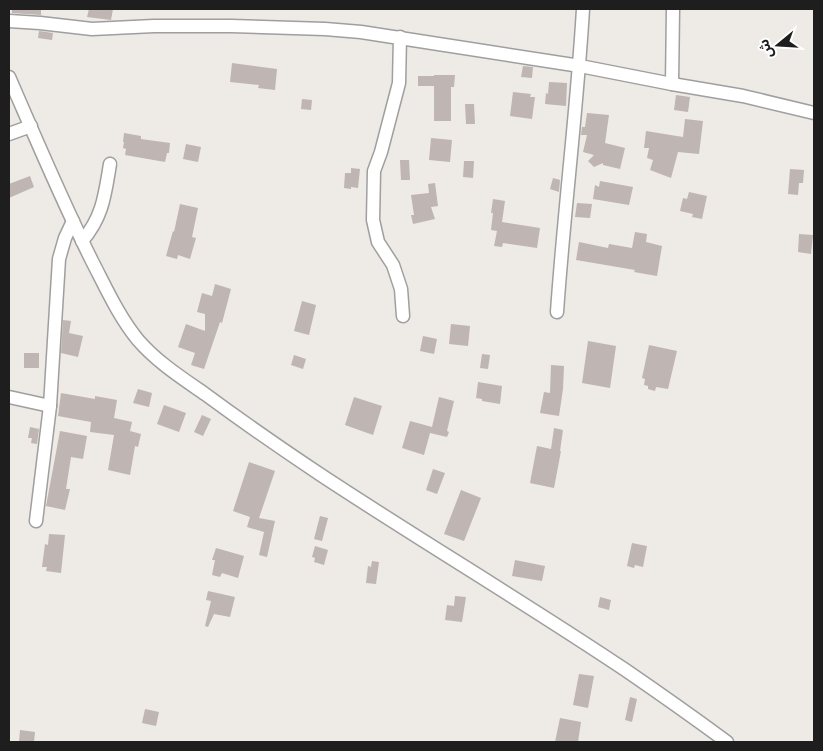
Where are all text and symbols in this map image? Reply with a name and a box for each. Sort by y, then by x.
north arrow [753,20,803,70]
text: ش [754,37,777,61]

